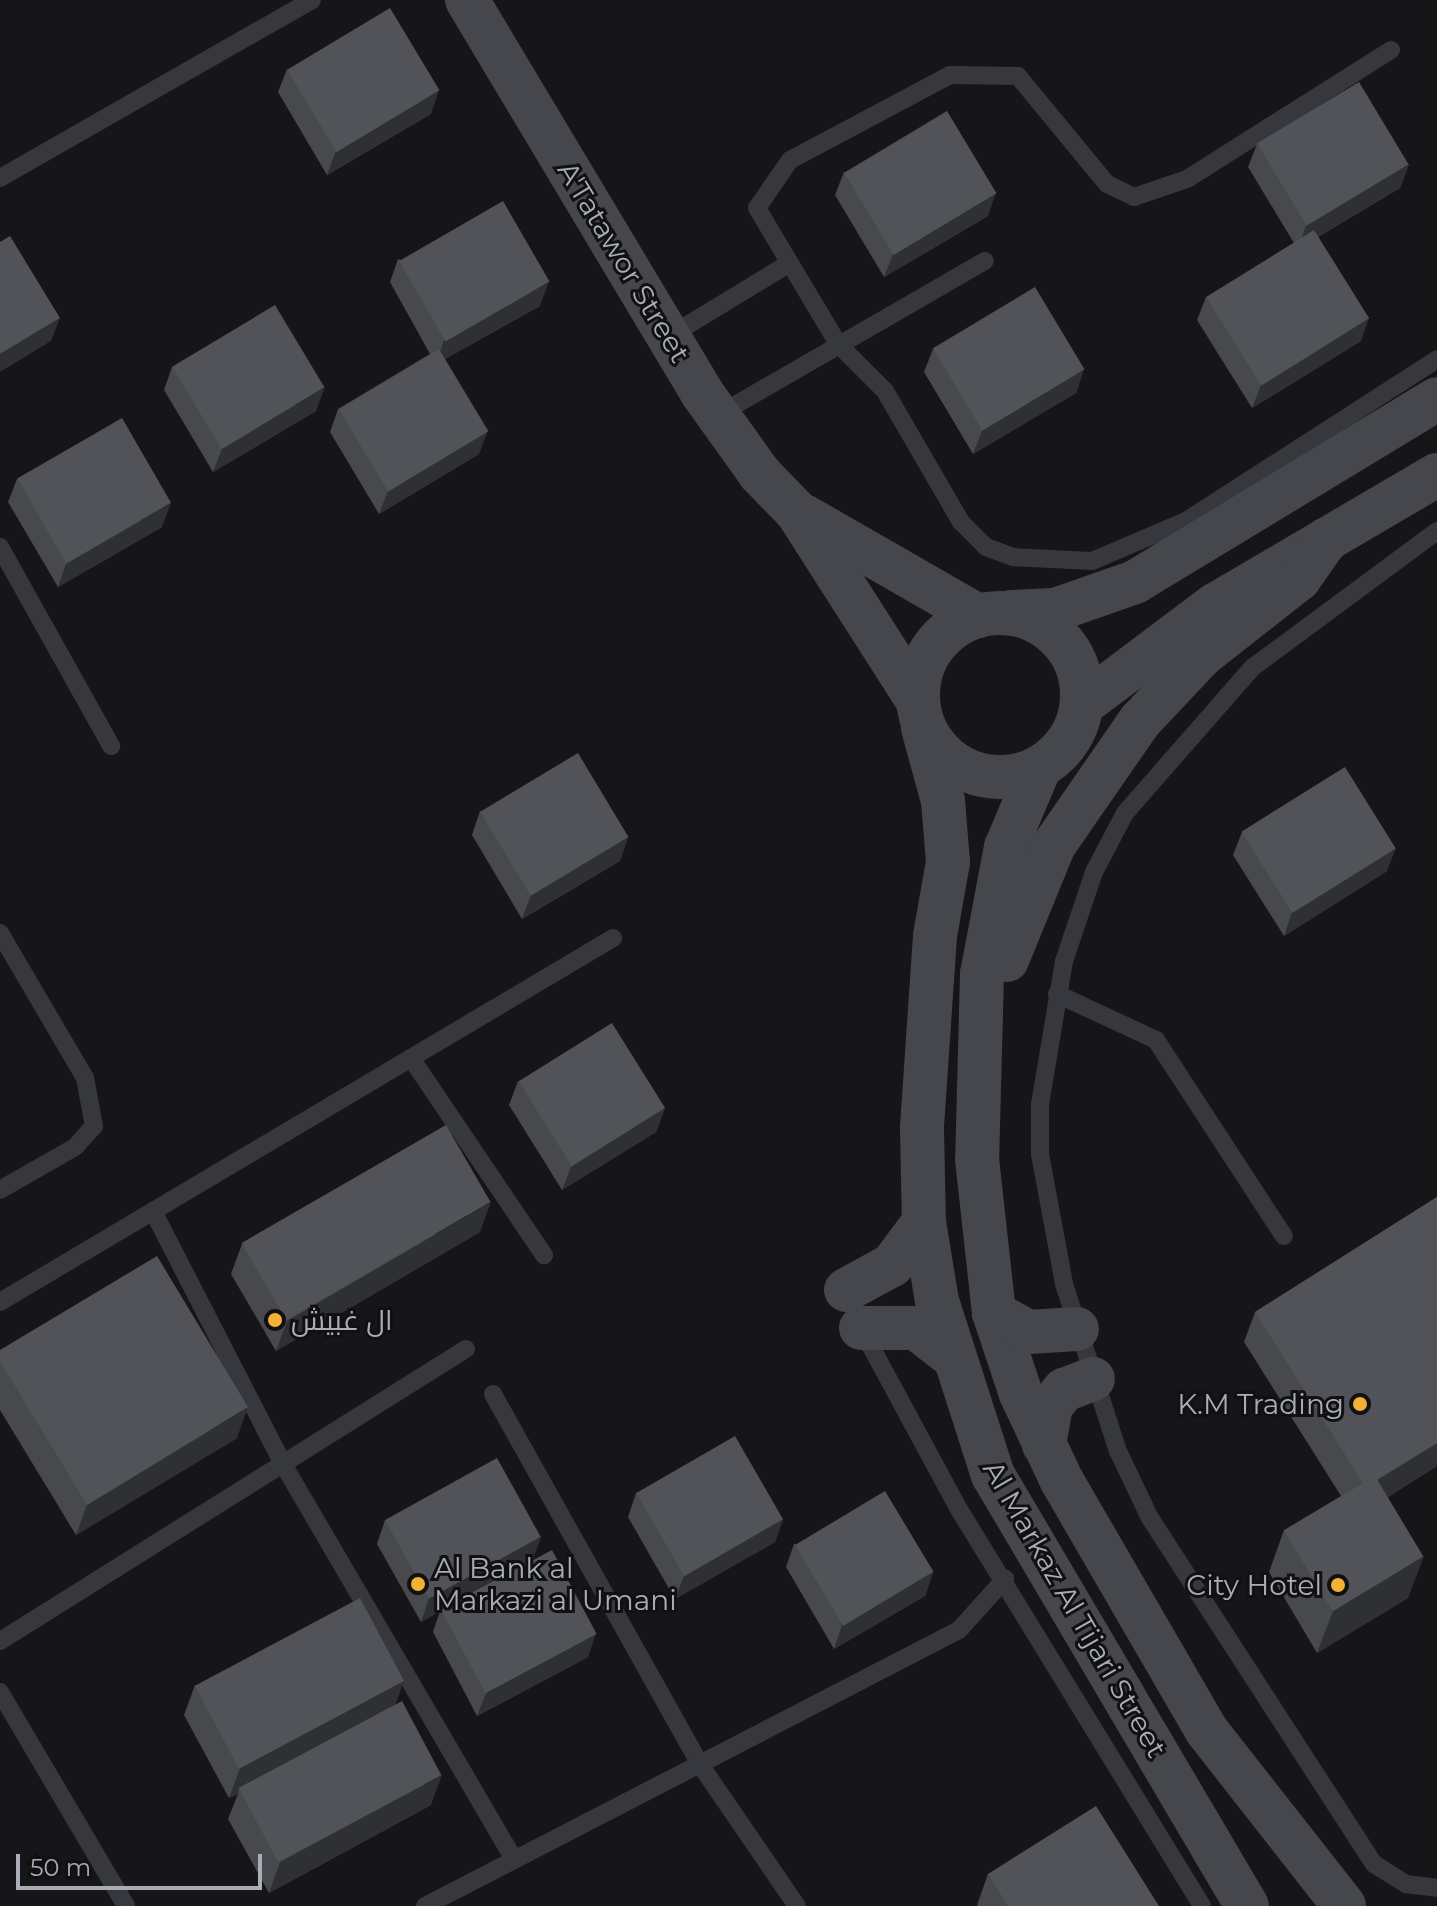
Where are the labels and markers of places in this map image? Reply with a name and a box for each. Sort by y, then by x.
place label: ال غبيش [291,1303,392,1337]
marker: ال غبيش [266,1311,284,1329]
place label: K.M Trading [1177,1387,1344,1421]
marker: K.M Trading [1351,1395,1369,1413]
place label: Al Bank al Markazi al Umani [434,1551,677,1617]
place label: City Hotel [1186,1568,1322,1602]
marker: Al Bank al Markazi al Umani [409,1575,427,1593]
marker: City Hotel [1329,1576,1347,1594]

